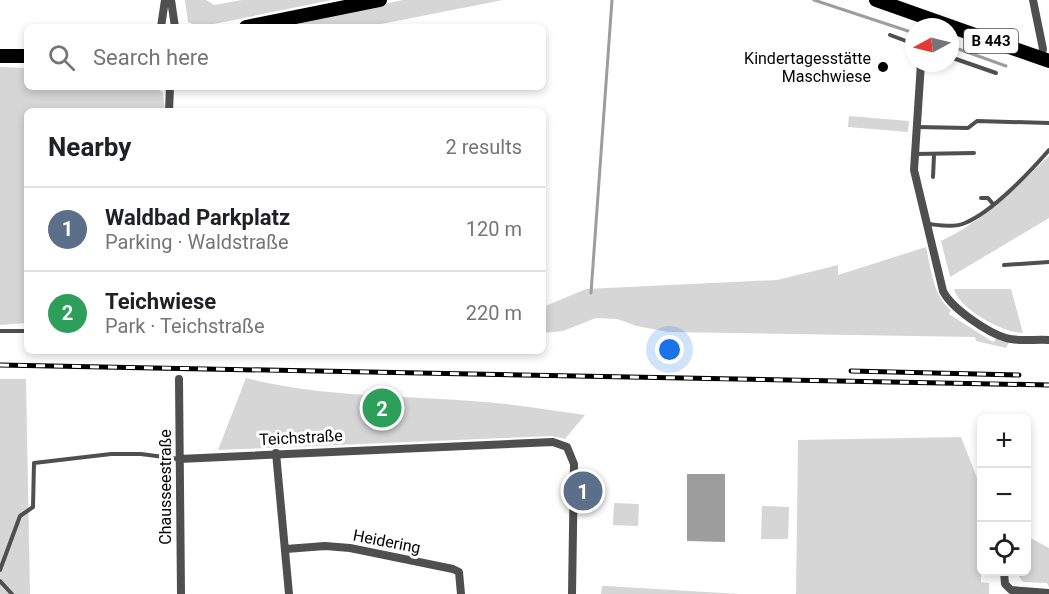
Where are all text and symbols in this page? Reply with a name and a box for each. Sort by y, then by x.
north arrow [905,18,959,72]
search box [24,24,546,90]
road number: B 443 [964,29,1018,53]
icon: search [45,41,78,74]
text: Search here [93,45,209,70]
place label: Kindertagesstätte Maschwiese [744,49,871,86]
marker: Kindertagesstätte Maschwiese [876,60,890,74]
text: Nearby [48,132,131,162]
text: 2 results [446,135,522,159]
text: Waldbad Parkplatz [105,205,290,230]
text: 1 [62,217,73,241]
text: 120 m [466,217,522,241]
text: Parking · Waldstraße [105,230,289,254]
text: Teichwiese [105,289,216,314]
text: 2 [62,301,73,325]
text: 220 m [466,301,522,325]
text: Park · Teichstraße [105,314,265,338]
your location [655,335,684,364]
pin: 2 [362,386,401,430]
map controls [977,414,1031,576]
button: + [977,414,1031,468]
street label: Teichstraße [259,426,343,449]
street label: Chausseestraße [156,429,175,545]
pin: 1 [564,468,602,514]
button: − [977,468,1031,522]
button: locate [977,522,1031,576]
street label: Heidering [352,526,422,557]

